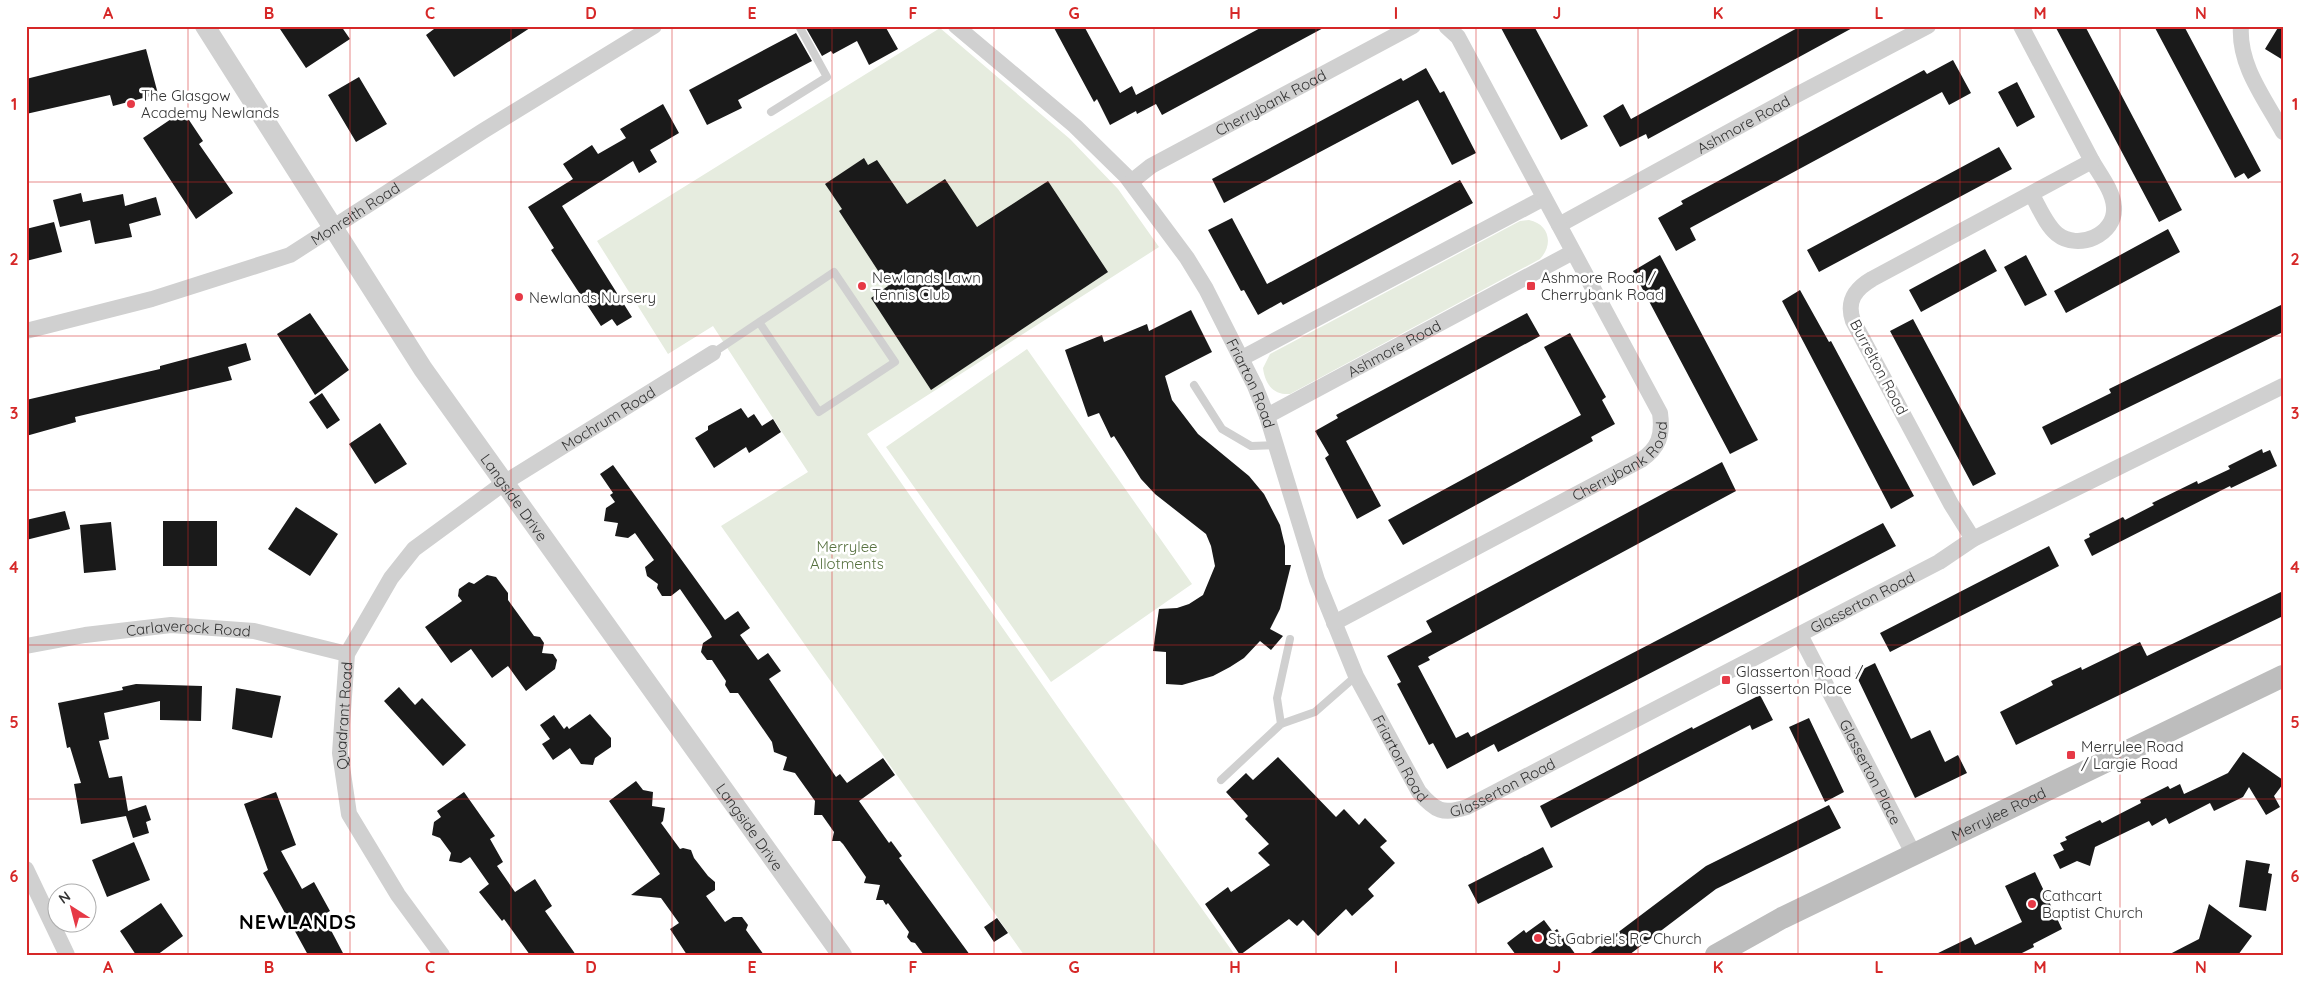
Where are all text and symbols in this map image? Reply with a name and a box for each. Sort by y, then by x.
text: A [103,3,114,23]
text: B [264,3,274,23]
text: C [425,3,435,23]
text: D [585,3,597,23]
text: E [747,3,757,23]
text: F [909,3,918,23]
text: G [1068,3,1080,23]
text: H [1229,3,1241,23]
text: I [1394,3,1398,23]
text: J [1553,3,1561,23]
text: K [1713,3,1723,23]
text: L [1875,3,1884,23]
text: M [2033,3,2047,23]
text: N [2195,3,2207,23]
street label: Cherrybank Road [1212,65,1329,140]
place label: The Glasgow Academy Newlands [141,86,279,122]
street label: Ashmore Road [1693,91,1793,157]
text: 1 [11,94,17,114]
text: 1 [2292,94,2298,114]
marker: The Glasgow Academy Newlands [125,98,137,110]
street label: Monreith Road [307,178,403,249]
text: 2 [9,249,19,269]
text: 2 [2290,249,2300,269]
place label: Newlands Lawn Tennis Club [872,268,981,304]
place label: Ashmore Road / Cherrybank Road [1541,268,1664,304]
marker: Newlands Lawn Tennis Club [856,280,868,292]
marker: Ashmore Road / Cherrybank Road [1525,280,1537,292]
place label: Newlands Nursery [529,288,656,307]
marker: Newlands Nursery [513,291,525,303]
street label: Ashmore Road [1344,315,1444,381]
street label: Burrelton Road [1846,316,1912,418]
street label: Friarton Road [1223,335,1280,430]
street label: Mochrum Road [558,382,659,455]
text: 3 [10,403,18,423]
text: 3 [2291,403,2299,423]
street label: Cherrybank Road [1568,421,1670,505]
street label: Langside Drive [477,450,552,545]
park label: Merrylee Allotments [810,537,884,573]
text: 4 [9,557,19,577]
text: 4 [2290,557,2300,577]
street label: Glasserton Road [1807,567,1918,637]
street label: Carlaverock Road [125,616,251,640]
street label: Quadrant Road [330,661,356,771]
place label: Glasserton Road / Glasserton Place [1736,662,1863,698]
marker: Glasserton Road / Glasserton Place [1720,674,1732,686]
street label: Friarton Road [1369,711,1433,806]
text: 5 [9,712,19,732]
text: 5 [2290,712,2300,732]
street label: Glasserton Place [1836,716,1906,828]
place label: Merrylee Road / Largie Road [2081,737,2184,773]
marker: Merrylee Road / Largie Road [2065,749,2077,761]
street label: Glasserton Road [1448,753,1558,820]
street label: Langside Drive [713,779,788,874]
street label: Merrylee Road [1948,783,2049,844]
text: 6 [10,866,19,886]
text: 6 [2291,866,2300,886]
north arrow [48,884,98,934]
place label: Cathcart Baptist Church [2042,886,2143,922]
text: N [55,887,74,908]
marker: Cathcart Baptist Church [2026,898,2038,910]
district label: NEWLANDS [239,909,357,934]
place label: St Gabriel's RC Church [1548,929,1702,948]
marker: St Gabriel's RC Church [1532,932,1544,944]
text: A [103,957,114,977]
text: B [264,957,274,977]
text: C [425,957,435,977]
text: D [585,957,597,977]
text: E [747,957,757,977]
text: F [909,957,918,977]
text: G [1068,957,1080,977]
text: H [1229,957,1241,977]
text: I [1394,957,1398,977]
text: J [1553,957,1561,977]
text: K [1713,957,1723,977]
text: L [1875,957,1884,977]
text: M [2033,957,2047,977]
text: N [2195,957,2207,977]

